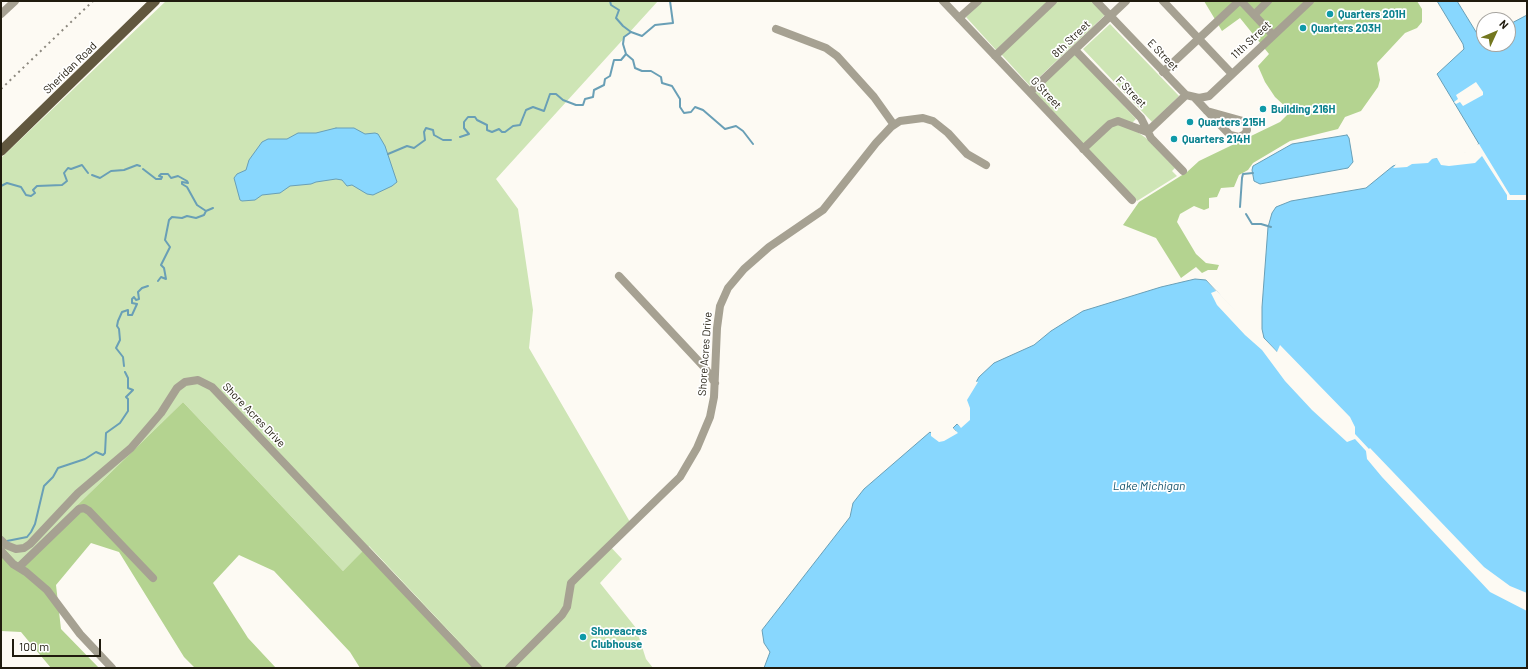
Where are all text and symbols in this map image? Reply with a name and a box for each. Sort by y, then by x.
place label: Quarters 201H [1338,7,1406,21]
marker: Quarters 201H [1325,9,1335,19]
north arrow [1476,12,1516,52]
text: N [1497,17,1511,31]
street label: 8th Street [1049,18,1093,60]
street label: 11th Street [1228,18,1274,62]
place label: Quarters 203H [1311,21,1381,35]
marker: Quarters 203H [1298,23,1308,33]
street label: E Street [1145,36,1181,74]
street label: Sheridan Road [41,39,99,97]
street label: G Street [1028,74,1064,112]
street label: F Street [1113,74,1149,110]
place label: Building 216H [1271,102,1335,116]
marker: Building 216H [1258,104,1268,114]
place label: Quarters 215H [1198,115,1265,129]
marker: Quarters 215H [1185,117,1195,127]
place label: Quarters 214H [1182,132,1250,146]
marker: Quarters 214H [1169,134,1179,144]
street label: Shore Acres Drive [695,312,715,396]
street label: Shore Acres Drive [220,380,288,450]
water label: Lake Michigan [1113,479,1185,493]
place label: Shoreacres Clubhouse [591,624,647,650]
scale bar [14,631,103,657]
marker: Shoreacres Clubhouse [578,632,588,642]
text: 100 m [19,639,49,653]

